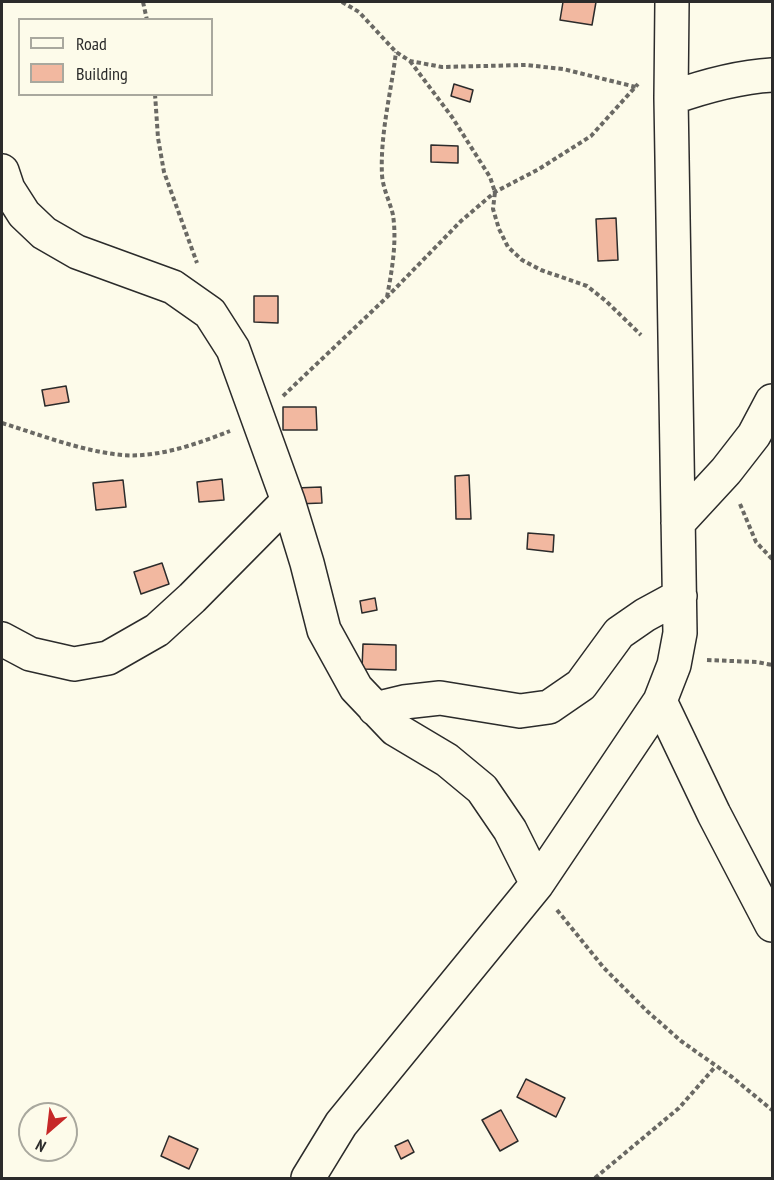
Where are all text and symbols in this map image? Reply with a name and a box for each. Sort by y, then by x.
legend [18,18,213,96]
text: Road [76,32,107,55]
text: Building [76,62,128,85]
north arrow [18,1102,78,1162]
text: N [32,1135,49,1157]

